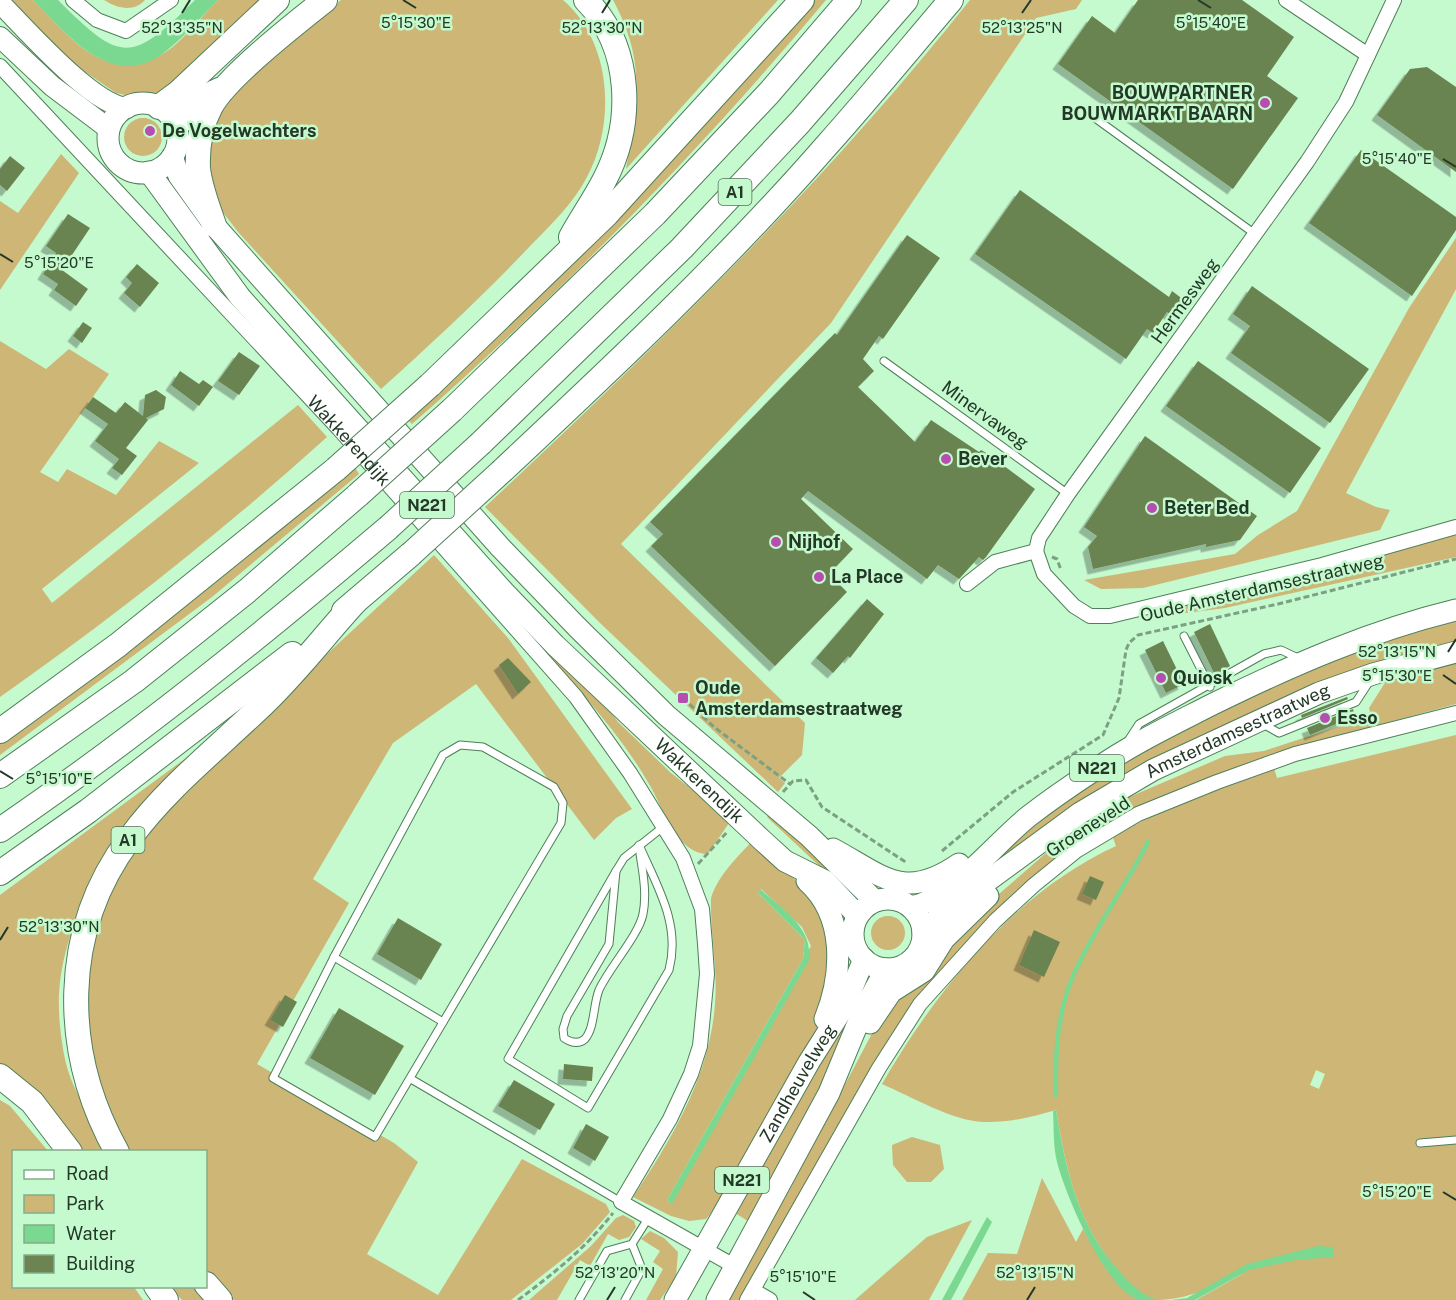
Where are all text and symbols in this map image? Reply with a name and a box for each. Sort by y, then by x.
text: 5°15'30"E [381,14,451,31]
text: 5°15'40"E [1176,14,1246,31]
text: 52°13'35"N [141,19,223,36]
text: 52°13'30"N [562,19,643,36]
text: 52°13'25"N [981,19,1063,36]
place label: BOUWPARTNER BOUWMARKT BAARN [1061,82,1253,124]
marker: BOUWPARTNER BOUWMARKT BAARN [1258,96,1272,110]
place label: De Vogelwachters [162,120,317,141]
marker: De Vogelwachters [143,124,157,138]
text: 5°15'40"E [1362,150,1432,167]
road number: A1 [718,179,752,205]
text: 5°15'20"E [24,254,94,271]
street label: Hermesweg [1146,254,1223,348]
street label: Minervaweg [938,376,1033,453]
street label: Wakkerendijk [303,391,395,490]
place label: Bever [958,448,1008,469]
marker: Bever [939,452,953,466]
road number: N221 [400,492,454,518]
place label: Beter Bed [1164,497,1249,518]
marker: Beter Bed [1145,501,1159,515]
place label: Nijhof [788,531,840,552]
marker: Nijhof [769,535,783,549]
street label: Oude Amsterdamsestraatweg [1138,549,1386,626]
place label: La Place [831,566,903,587]
marker: La Place [812,570,826,584]
text: 52°13'15"N [1358,643,1436,660]
place label: Quiosk [1173,667,1233,688]
text: 5°15'30"E [1362,667,1432,684]
marker: Quiosk [1154,671,1168,685]
place label: Oude Amsterdamsestraatweg [695,677,903,719]
street label: Amsterdamsestraatweg [1141,679,1333,782]
marker: Oude Amsterdamsestraatweg [676,691,690,705]
place label: Esso [1337,707,1378,728]
marker: Esso [1318,711,1332,725]
street label: Wakkerendijk [651,734,748,827]
road number: N221 [1070,755,1124,781]
text: 5°15'10"E [26,770,92,787]
street label: Groeneveld [1042,792,1134,861]
road number: A1 [112,827,144,853]
text: 52°13'30"N [19,918,100,935]
street label: Zandheuvelweg [755,1020,840,1146]
legend [12,1150,207,1288]
text: Road [66,1163,109,1184]
road number: N221 [715,1167,769,1193]
text: 5°15'20"E [1362,1183,1432,1200]
text: Park [66,1193,104,1214]
text: Water [66,1223,116,1244]
text: Building [66,1253,135,1274]
text: 52°13'20"N [575,1264,655,1281]
text: 52°13'15"N [996,1264,1074,1281]
text: 5°15'10"E [770,1268,836,1285]

